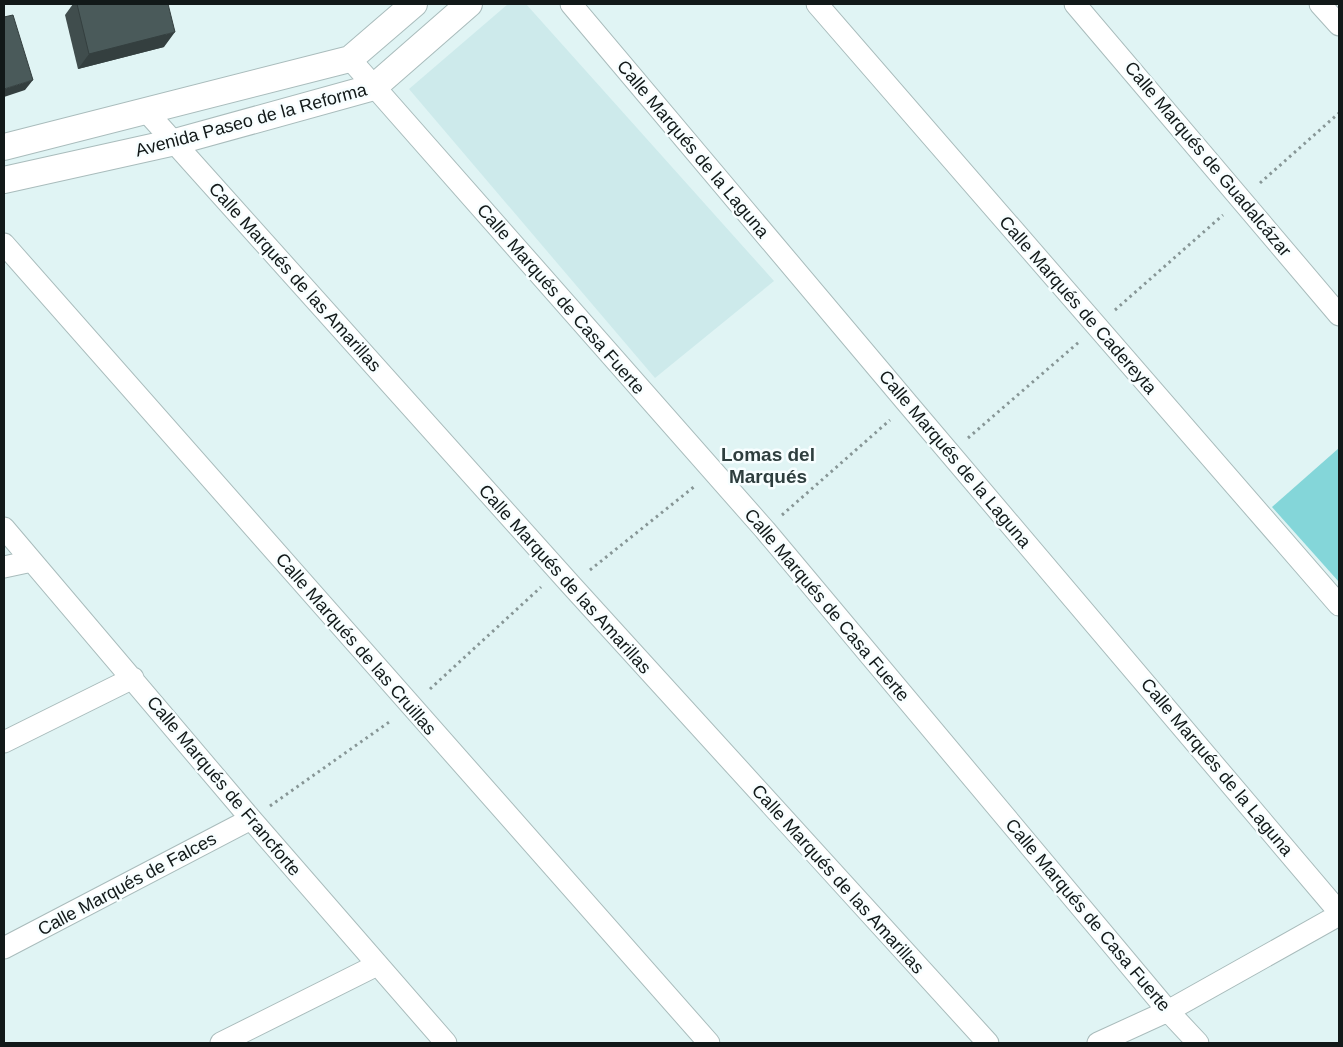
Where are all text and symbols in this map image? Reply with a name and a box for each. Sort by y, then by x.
street label: Calle Marqués de la Laguna [613,56,774,242]
street label: Calle Marqués de Guadalcázar [1121,58,1295,260]
street label: Avenida Paseo de la Reforma [133,79,370,161]
street label: Calle Marqués de las Amarillas [205,178,385,376]
street label: Calle Marqués de Casa Fuerte [473,200,649,398]
street label: Calle Marqués de Cadereyta [995,212,1161,399]
street label: Calle Marqués de la Laguna [875,366,1036,552]
district label: Lomas del Marqués [721,444,815,487]
street label: Calle Marqués de las Amarillas [475,480,655,678]
street label: Calle Marqués de Casa Fuerte [741,505,913,705]
street label: Calle Marqués de las Cruillas [272,549,440,739]
street label: Calle Marqués de la Laguna [1137,674,1298,860]
street label: Calle Marqués de Francforte [143,692,305,880]
street label: Calle Marqués de las Amarillas [748,780,928,978]
street label: Calle Marqués de Casa Fuerte [1002,815,1174,1015]
street label: Calle Marqués de Falces [34,828,220,940]

